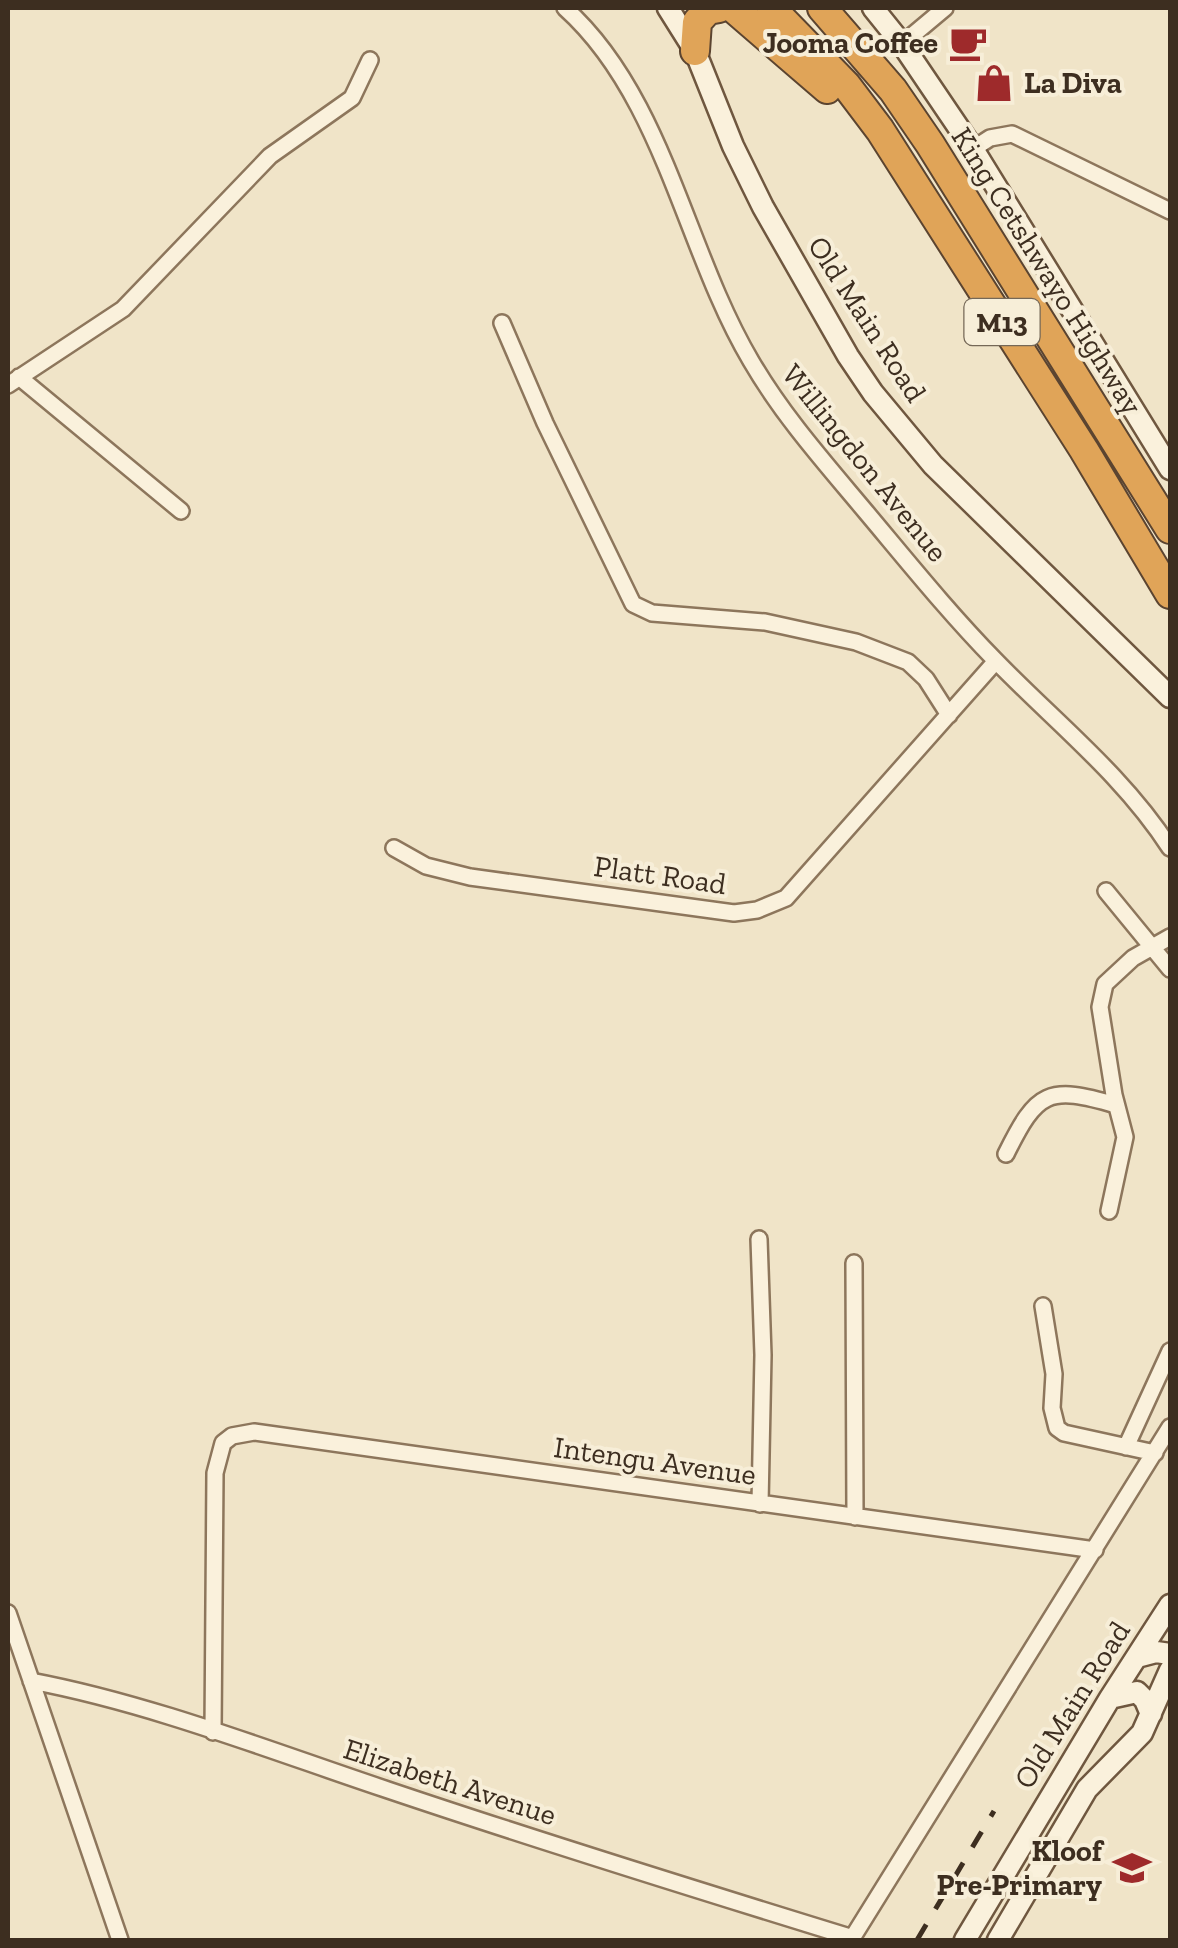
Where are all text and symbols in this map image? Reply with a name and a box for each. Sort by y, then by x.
cafe icon: Jooma Coffee [947,22,989,64]
place label: Jooma Coffee [763,25,938,61]
shop icon: La Diva [973,62,1015,104]
place label: La Diva [1024,65,1122,101]
street label: King Cetshwayo Highway [944,121,1151,422]
street label: Old Main Road [800,229,934,409]
road number: M13 [964,299,1040,345]
street label: Willingdon Avenue [774,357,956,569]
street label: Platt Road [592,848,729,902]
street label: Intengu Avenue [552,1429,758,1493]
street label: Old Main Road [1006,1614,1138,1795]
street label: Elizabeth Avenue [339,1731,561,1833]
place label: Kloof Pre-Primary [937,1833,1105,1903]
school or university icon: Kloof Pre-Primary [1111,1847,1153,1889]

